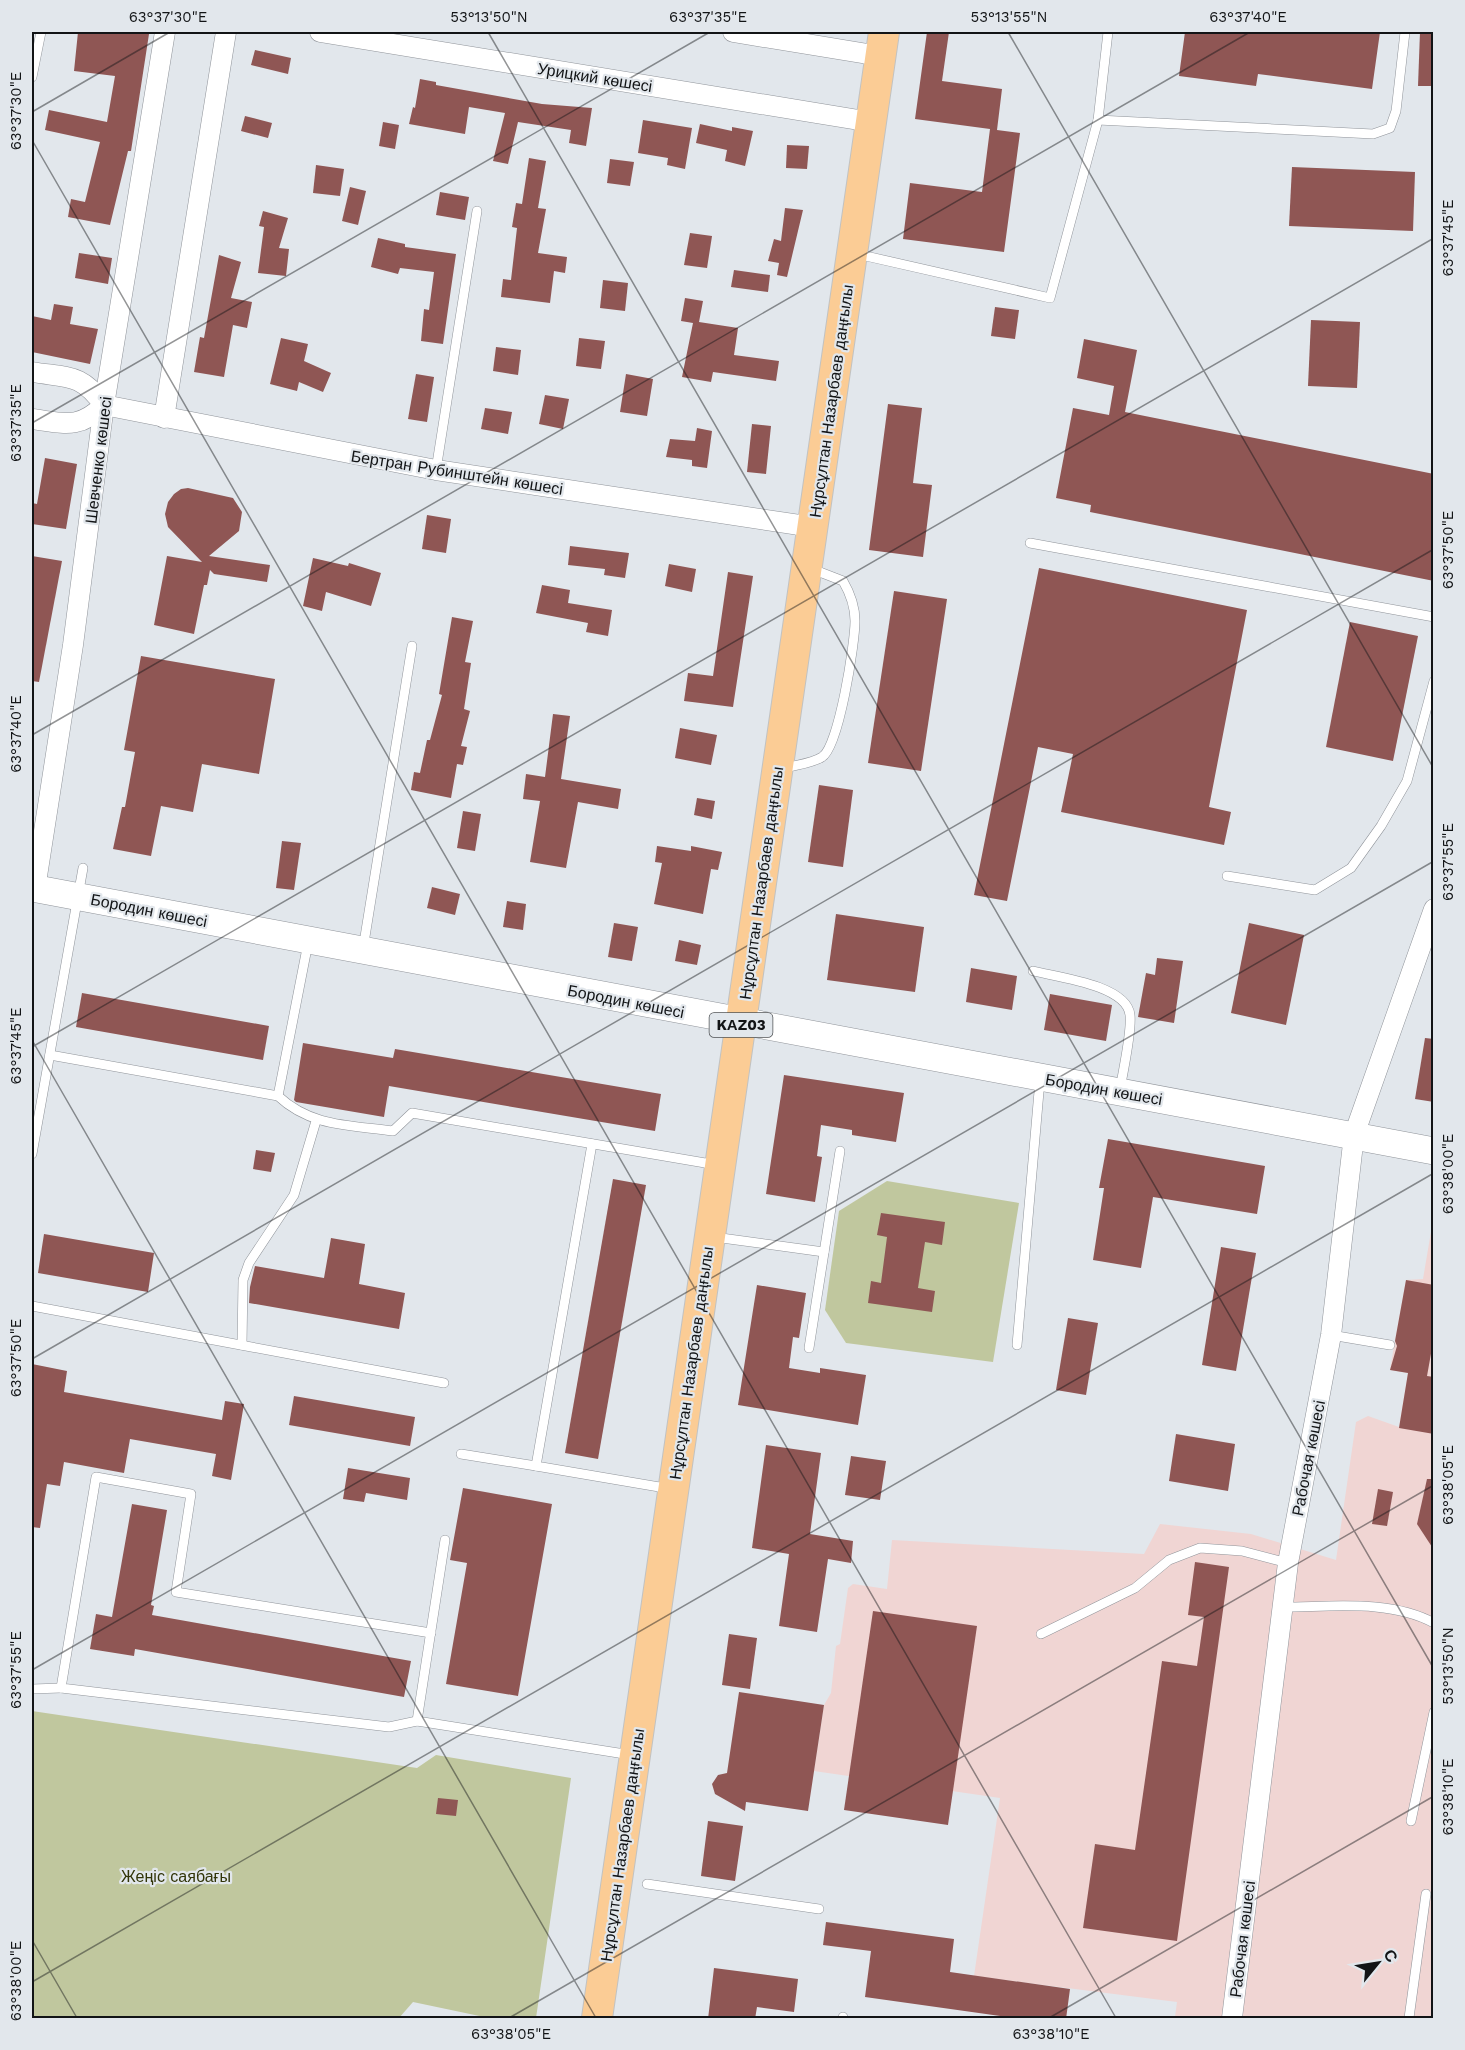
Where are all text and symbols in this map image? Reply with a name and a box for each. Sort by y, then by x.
text: 63°37'30"E [129,8,207,26]
text: 53°13'50"N [450,8,528,26]
text: 63°37'35"E [669,8,747,26]
text: 53°13'55"N [971,8,1048,26]
text: 63°37'40"E [1209,8,1287,26]
street label: Урицкий көшесі [536,59,654,96]
text: 63°37'30"E [7,72,25,150]
text: 63°37'45"E [1439,200,1457,276]
street label: Нұрсұлтан Назарбаев даңғылы [806,283,857,519]
text: 63°37'35"E [7,384,25,462]
street label: Шевченко көшесі [81,395,116,525]
street label: Бертран Рубинштейн көшесі [350,446,564,499]
text: 63°37'50"E [1439,511,1457,589]
text: 63°37'40"E [7,695,25,773]
street label: Нұрсұлтан Назарбаев даңғылы [736,765,787,1001]
text: 63°37'55"E [1439,823,1457,901]
street label: Бородин көшесі [89,890,209,931]
street label: Бородин көшесі [566,981,686,1022]
text: 63°37'45"E [7,1008,25,1084]
road number: KАZ03 [710,1013,772,1037]
street label: Бородин көшесі [1044,1070,1164,1109]
text: 63°38'00"E [1439,1134,1457,1214]
street label: Нұрсұлтан Назарбаев даңғылы [666,1245,717,1481]
text: 63°37'50"E [7,1319,25,1397]
street label: Рабочая көшесі [1288,1399,1329,1517]
text: 63°38'05"E [1439,1445,1457,1525]
text: 53°13'50"N [1439,1627,1457,1705]
text: 63°37'55"E [7,1631,25,1709]
street label: Нұрсұлтан Назарбаев даңғылы [597,1727,648,1963]
text: 63°38'10"E [1439,1758,1457,1836]
park label: Жеңіс саябағы [121,1867,231,1886]
street label: Рабочая көшесі [1226,1880,1259,1998]
north arrow [1348,1933,1408,1993]
text: 63°38'00"E [7,1941,25,2021]
text: С [1379,1946,1402,1966]
text: 63°38'05"E [471,2025,551,2043]
text: 63°38'10"E [1012,2025,1090,2043]

